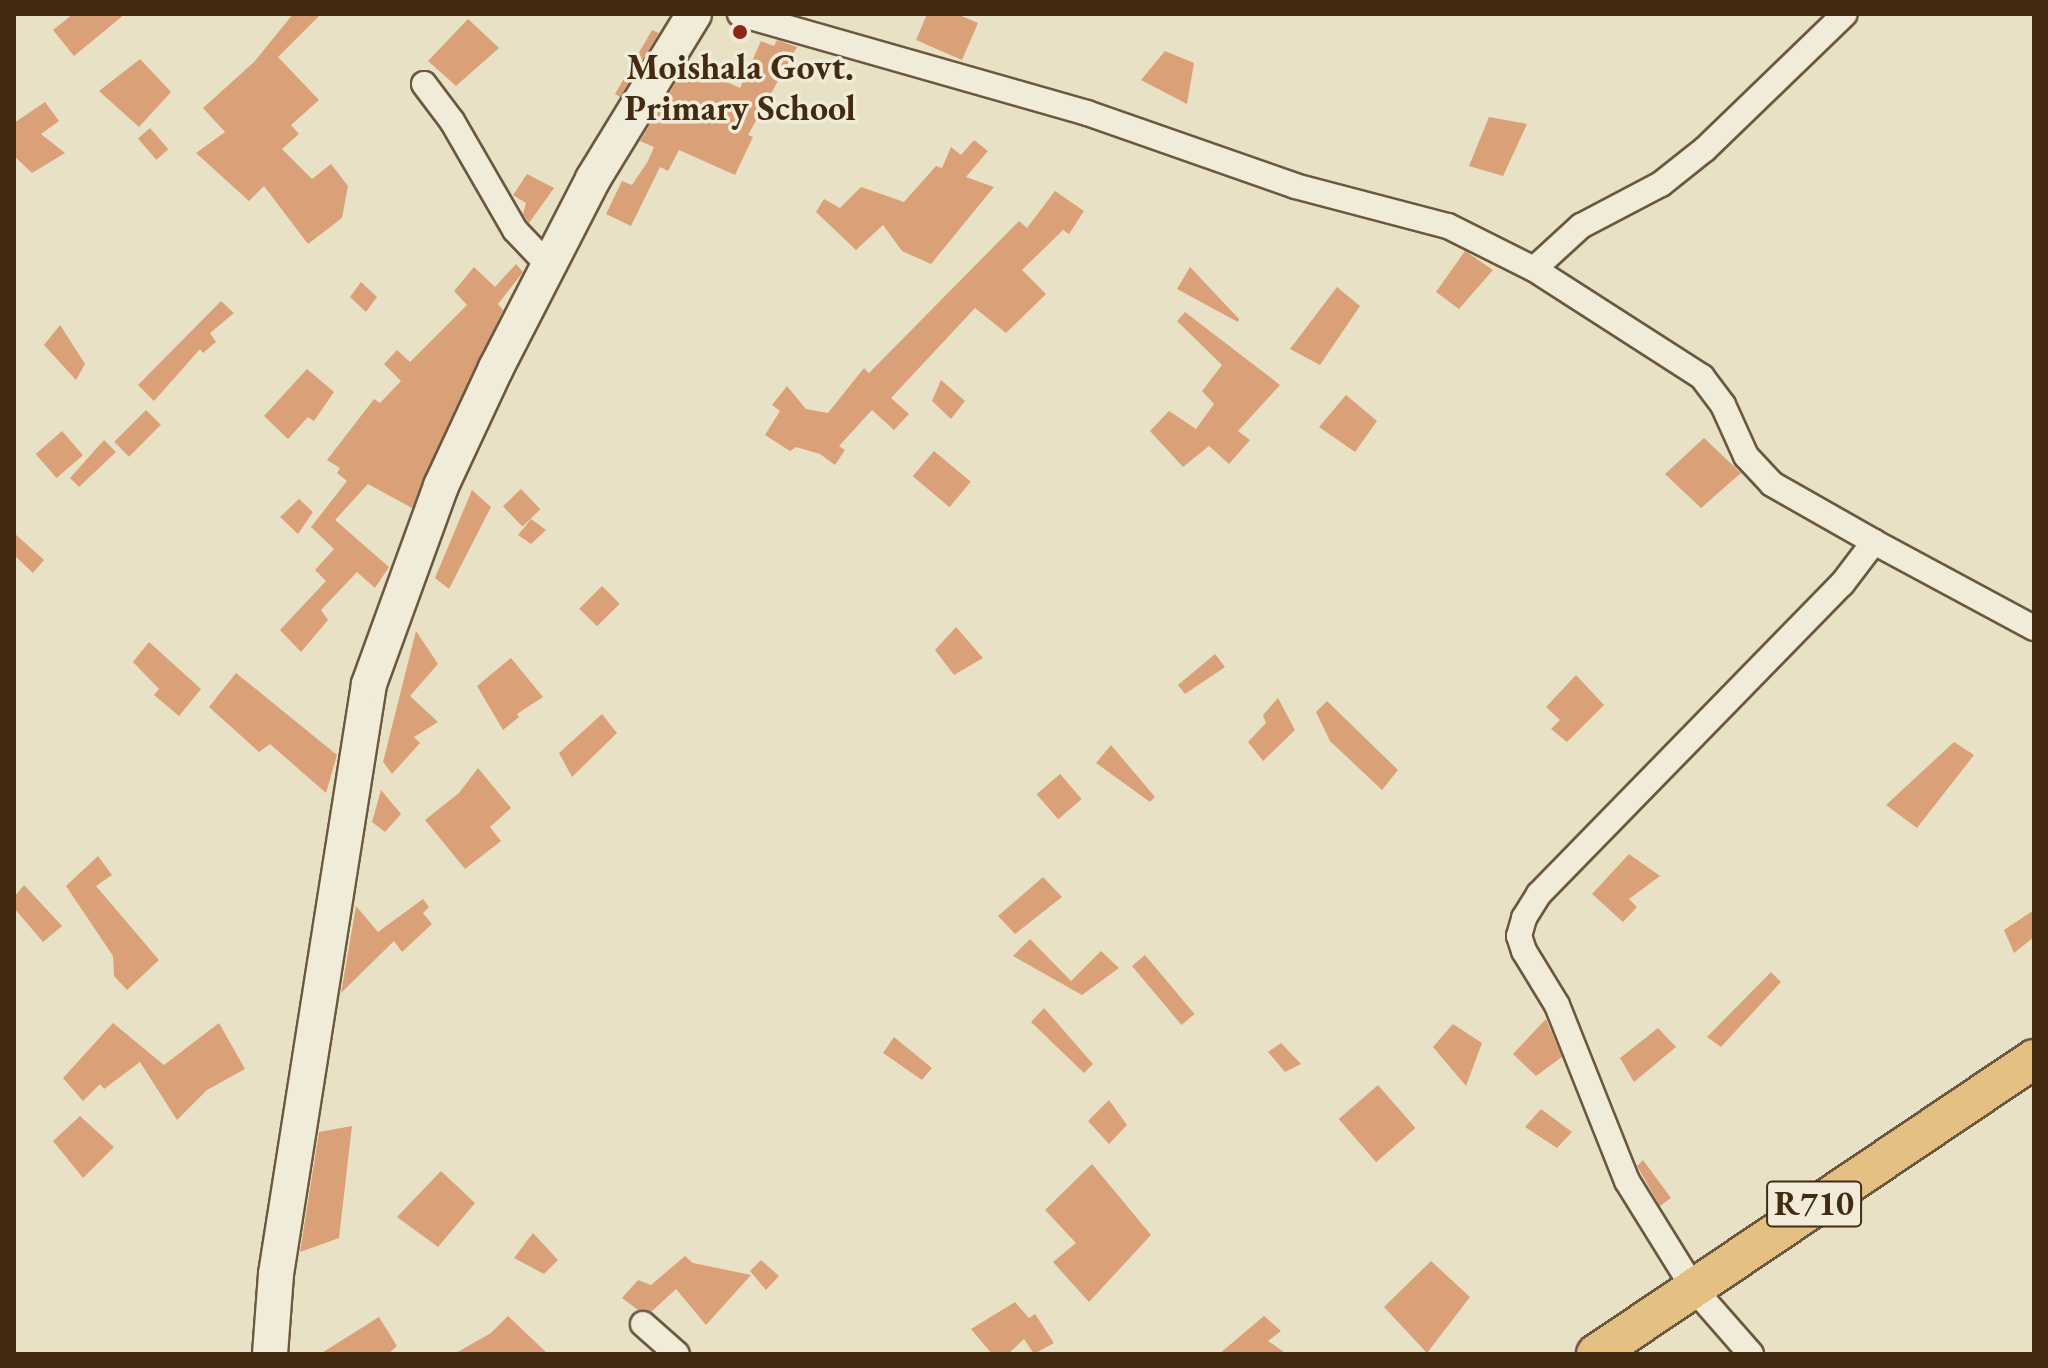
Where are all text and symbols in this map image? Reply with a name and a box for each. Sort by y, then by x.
marker: Moishala Govt. Primary School [731,23,749,41]
place label: Moishala Govt. Primary School [624,44,856,129]
road number: R710 [1766,1174,1862,1234]

